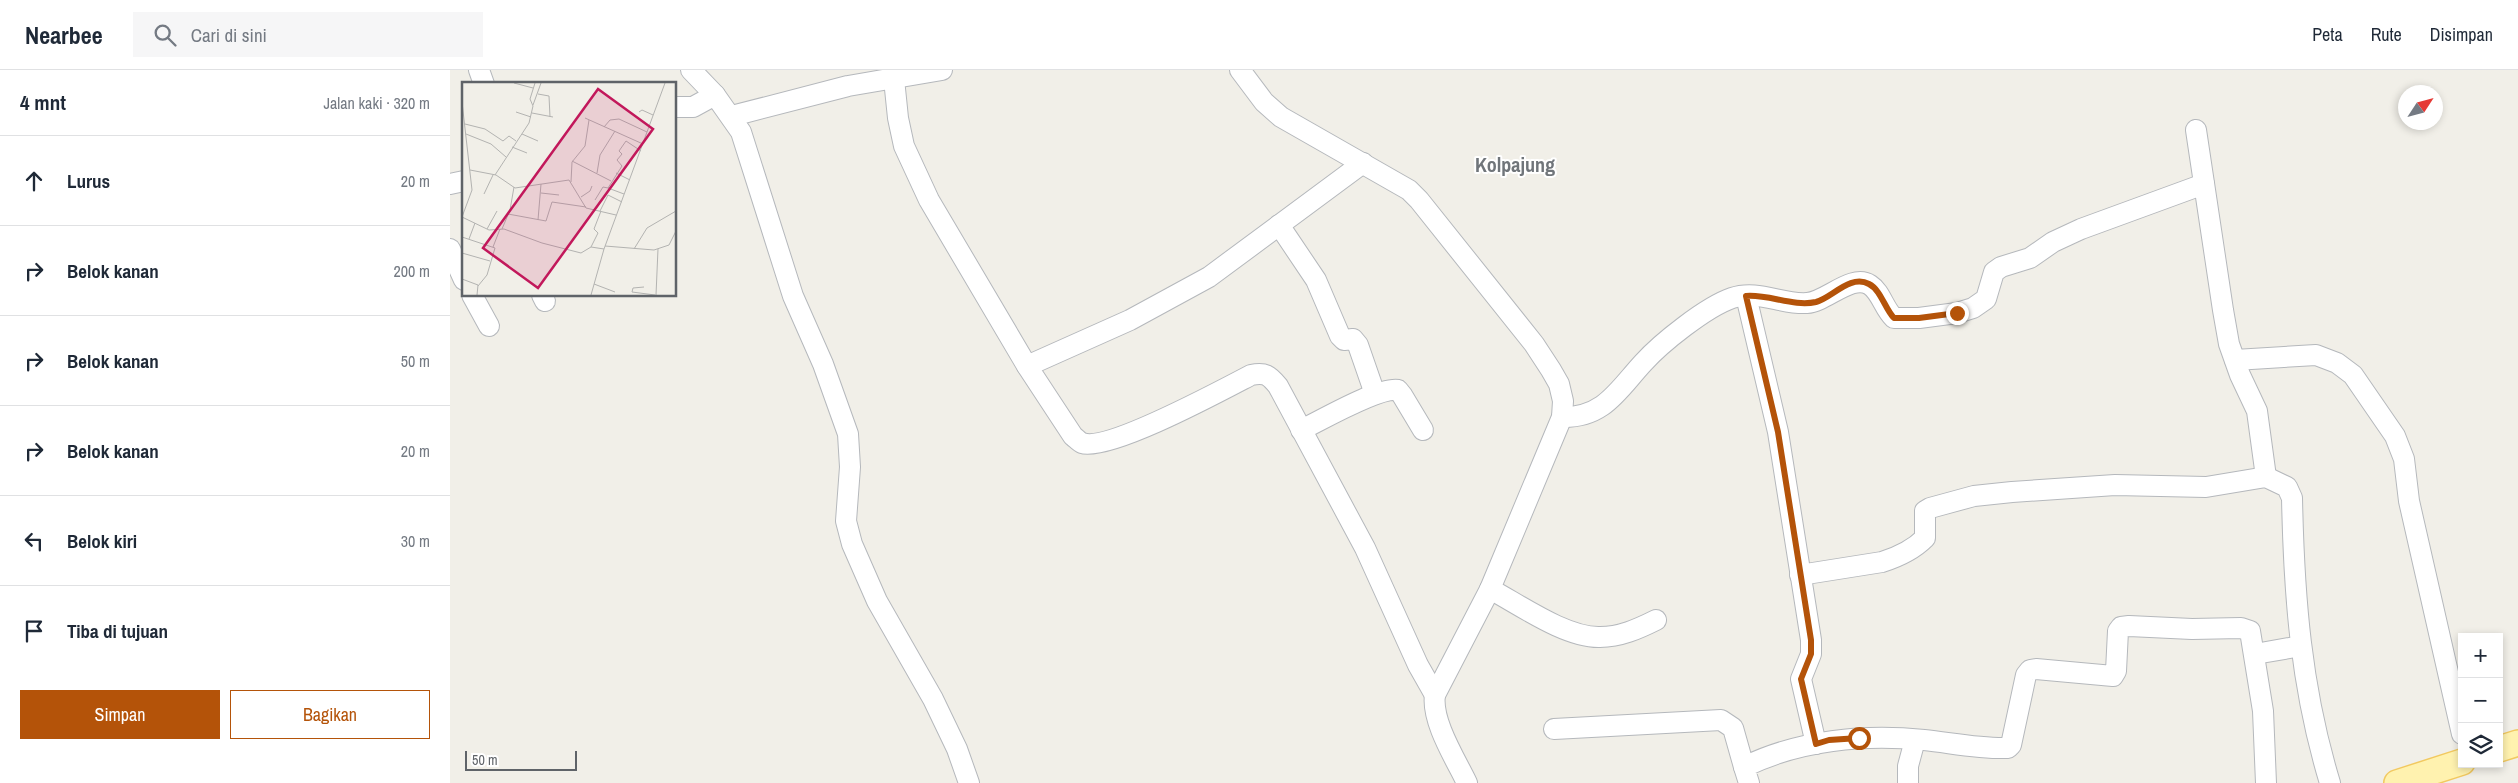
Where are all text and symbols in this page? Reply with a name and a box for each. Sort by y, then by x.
search box [133,12,483,57]
text: Nearbee [25,19,103,51]
icon: search [151,21,179,49]
text: Cari di sini [191,22,267,48]
text: Peta [2312,22,2343,47]
text: Rute [2371,22,2402,47]
text: Disimpan [2430,22,2493,47]
inset map [462,82,676,296]
north arrow [2398,85,2443,130]
text: 4 mnt [20,88,66,117]
text: Jalan kaki · 320 m [324,92,430,114]
district label: Kolpajung [1475,151,1555,178]
icon: ahead [20,167,48,195]
text: Lurus [67,168,110,194]
text: 20 m [401,170,430,192]
icon: right [20,257,48,285]
text: Belok kanan [67,258,159,284]
text: 200 m [394,260,430,282]
route end [1946,302,1969,325]
icon: right [20,347,48,375]
text: Belok kanan [67,348,159,374]
text: 50 m [401,350,430,372]
icon: right [20,437,48,465]
text: Belok kanan [67,438,159,464]
text: 20 m [401,440,430,462]
icon: left [20,527,48,555]
text: Belok kiri [67,528,137,554]
text: 30 m [401,530,430,552]
icon: arrive [20,617,48,645]
text: Tiba di tujuan [67,618,168,644]
map controls [2458,633,2503,768]
button: + [2458,633,2503,678]
button: − [2458,678,2503,723]
button: Simpan [20,690,220,739]
button: Bagikan [230,690,430,739]
button: layers [2458,723,2503,768]
route start [1848,727,1871,750]
scale bar [465,748,578,771]
text: 50 m [472,751,498,769]

